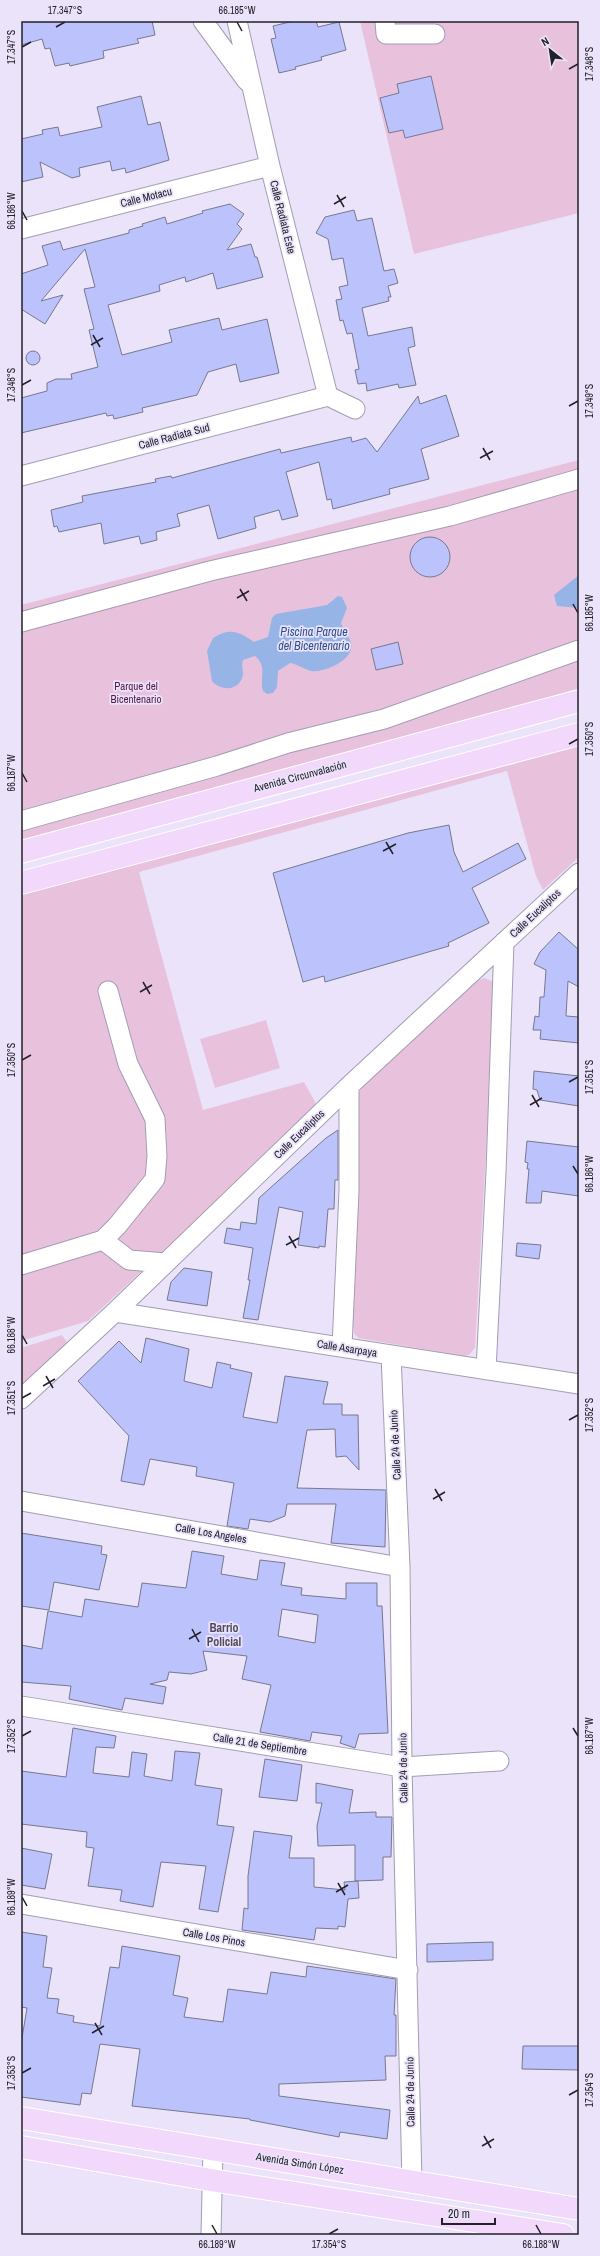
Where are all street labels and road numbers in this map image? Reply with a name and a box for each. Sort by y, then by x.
street label: Calle Radiata Este [267,179,299,255]
street label: Calle Motacu [119,184,173,210]
street label: Calle Radiata Sud [137,420,211,452]
street label: Avenida Circunvalación [251,757,348,795]
street label: Calle Eucaliptos [506,885,564,940]
street label: Calle Eucaliptos [271,1106,328,1162]
street label: Calle Asarpaya [316,1336,378,1360]
street label: Calle 24 de Junio [386,1410,404,1480]
street label: Calle Los Angeles [174,1520,248,1546]
street label: Calle 21 de Septiembre [212,1730,308,1758]
street label: Calle 24 de Junio [395,1733,411,1803]
street label: Calle Los Pinos [182,1925,247,1949]
street label: Calle 24 de Junio [402,2057,418,2127]
street label: Avenida Simón López [254,2149,345,2177]

